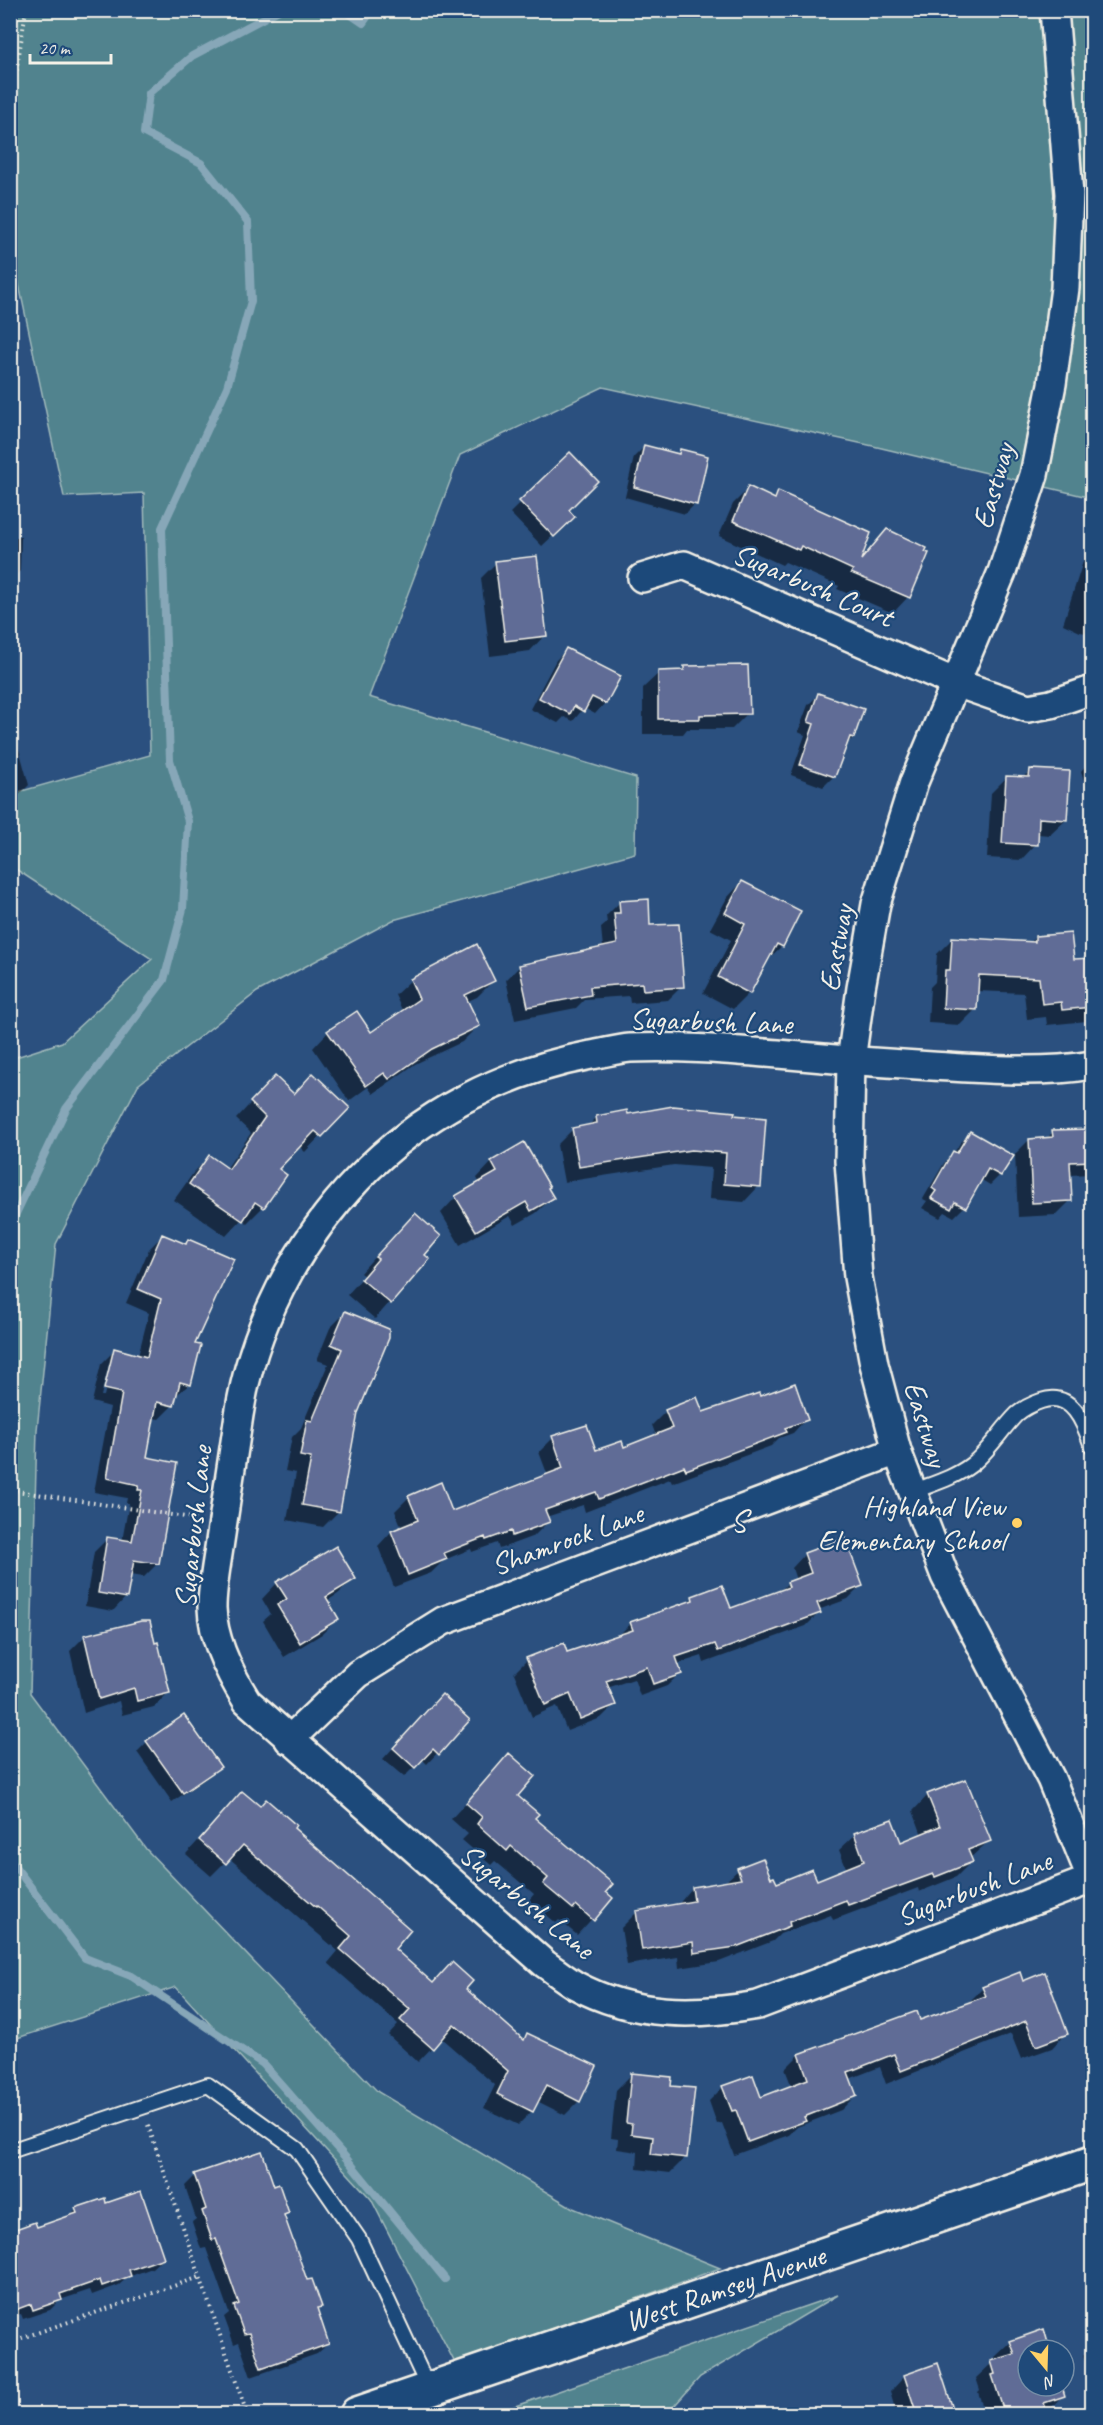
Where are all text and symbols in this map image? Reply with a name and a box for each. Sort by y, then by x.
scale bar [30,27,111,65]
text: 20 m [39,37,72,59]
street label: Eastway [963,436,1024,533]
street label: Sugarbush Court [727,534,902,637]
street label: Eastway [810,899,863,994]
street label: Sugarbush Lane [629,999,795,1043]
street label: Eastway [895,1377,958,1474]
street label: Sugarbush Lane [166,1442,221,1610]
place label: Highland View Elementary School [818,1487,1010,1559]
street label: Shamrock Lane [486,1493,650,1584]
district label: S [730,1500,752,1541]
marker: Highland View Elementary School [1010,1516,1024,1530]
street label: Sugarbush Lane [452,1835,604,1968]
street label: Sugarbush Lane [891,1840,1059,1935]
street label: West Ramsey Avenue [620,2235,832,2340]
north arrow [1016,2338,1076,2398]
text: N [1040,2370,1058,2393]

